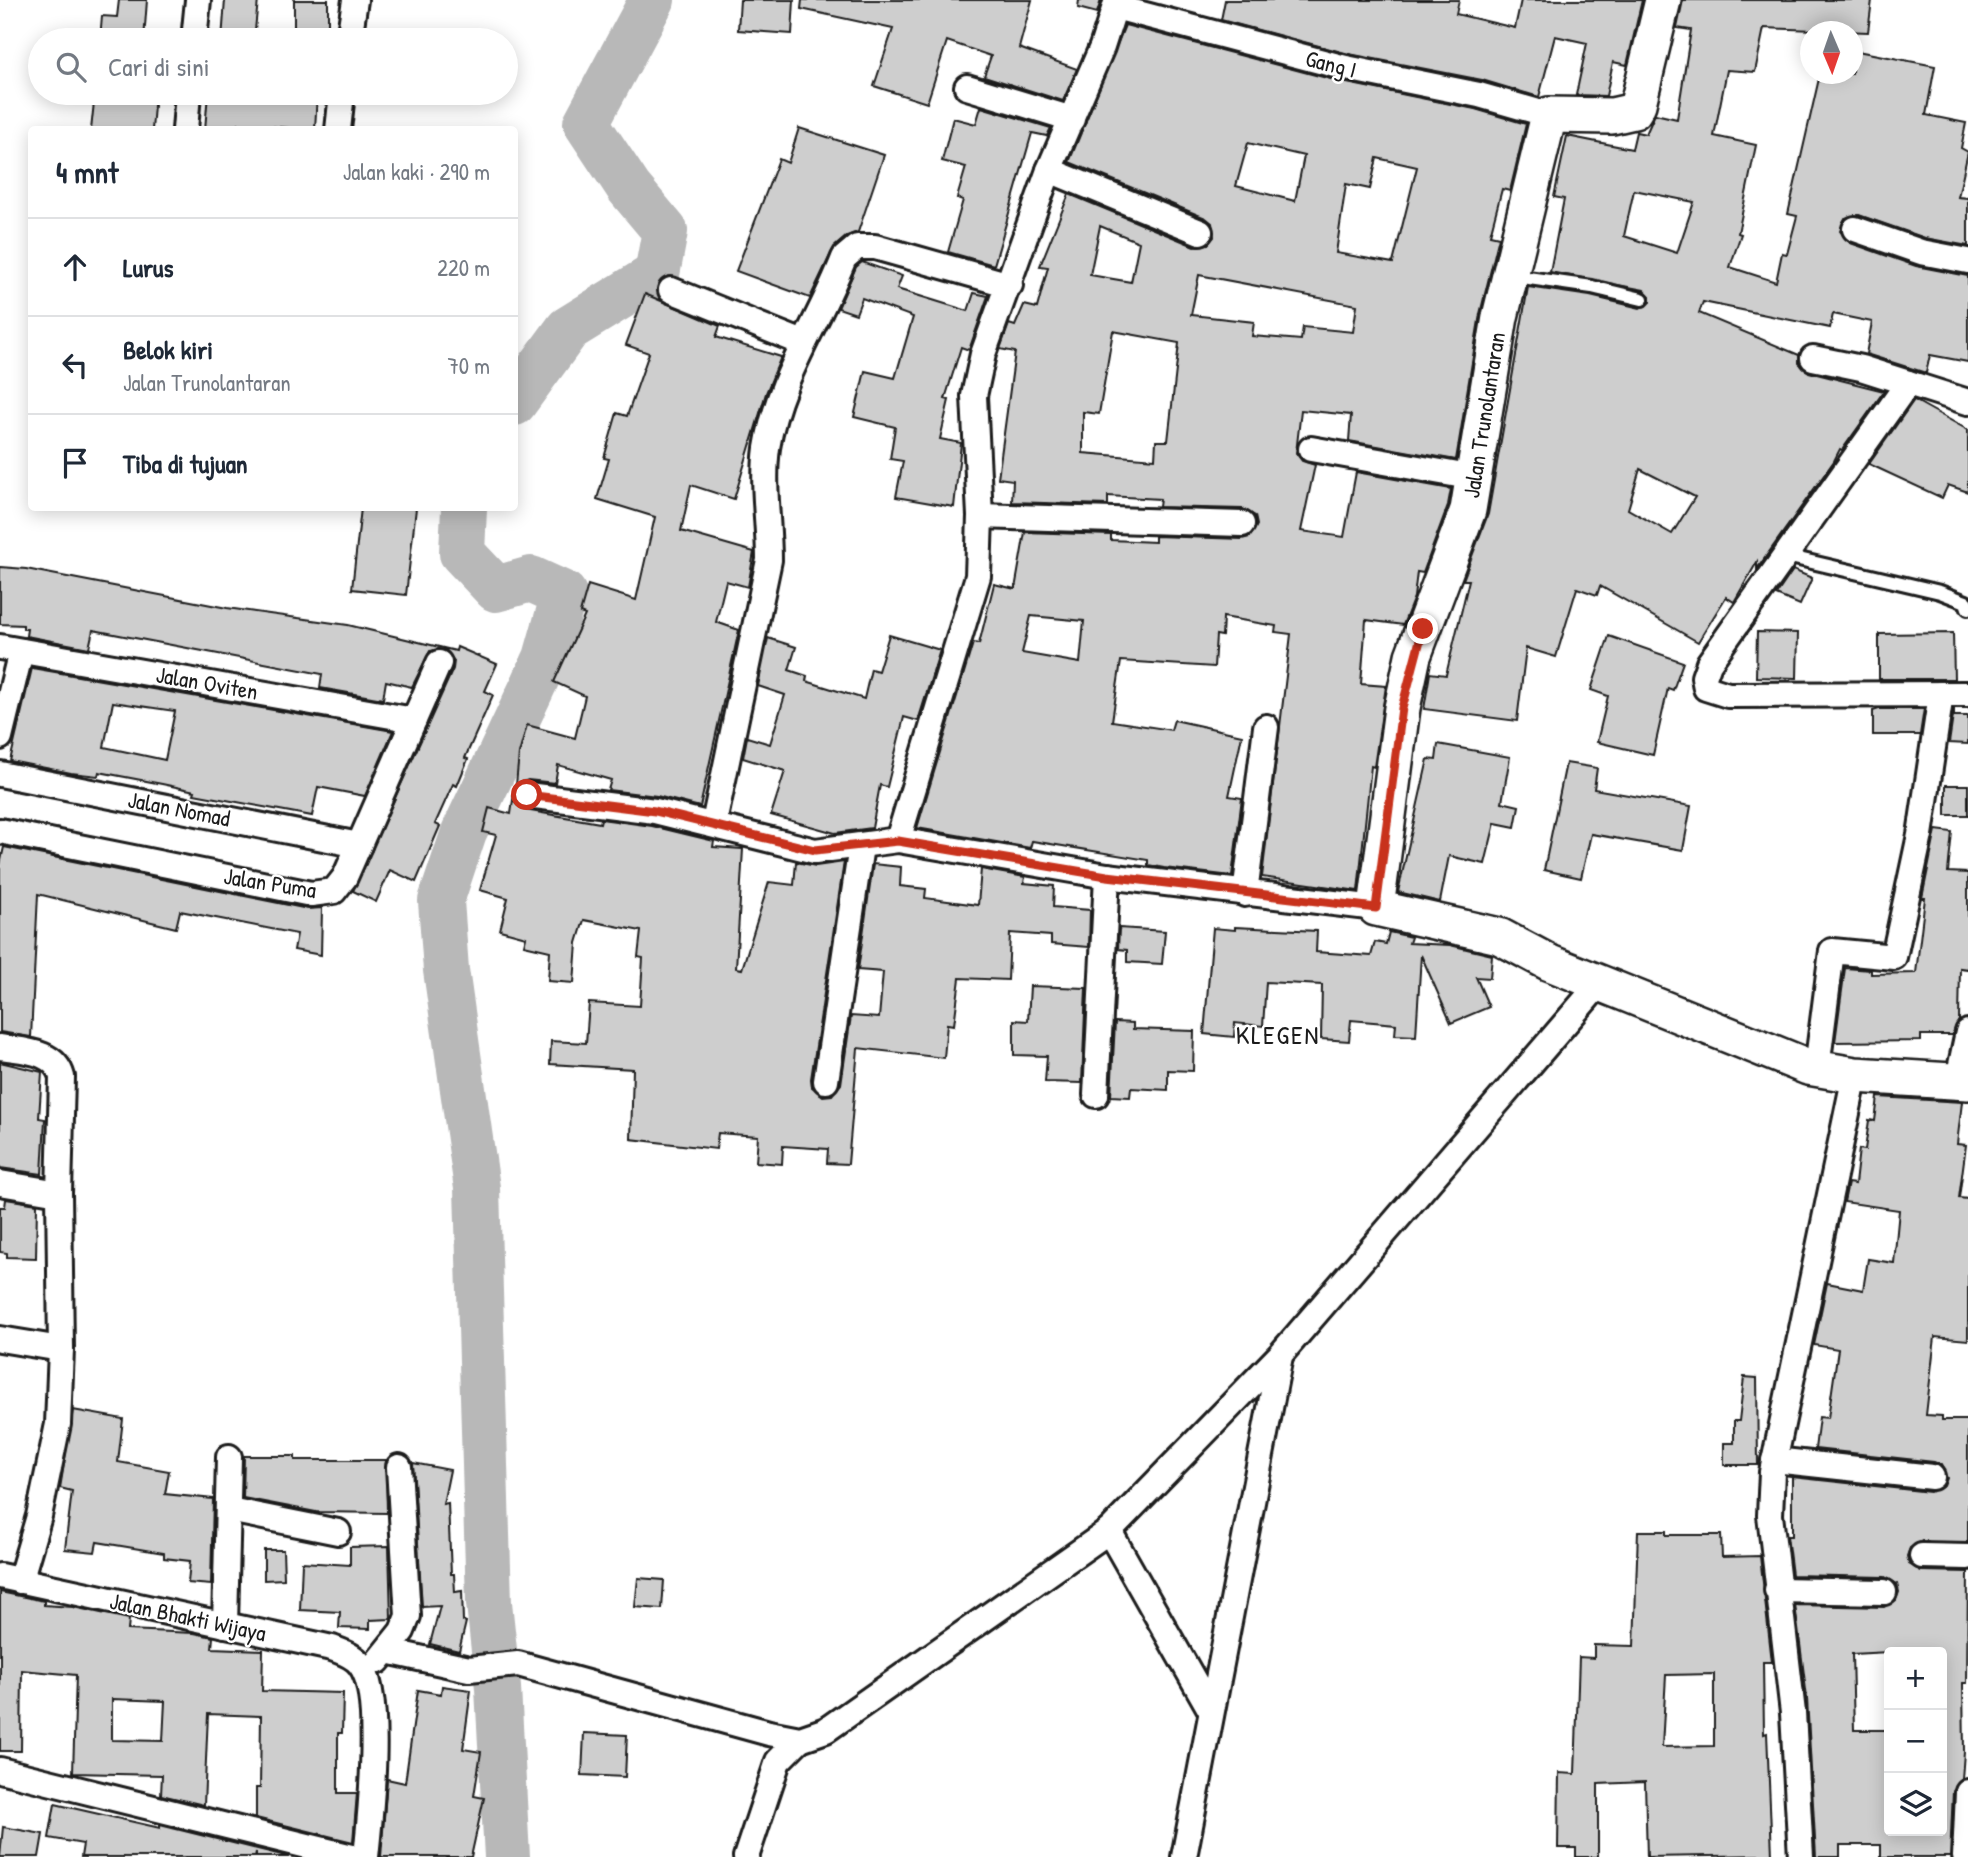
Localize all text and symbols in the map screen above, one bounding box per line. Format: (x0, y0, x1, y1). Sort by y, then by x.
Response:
north arrow (1800, 21, 1863, 84)
search box (28, 28, 518, 105)
street label: Gang I (1302, 42, 1360, 85)
icon: search (52, 48, 90, 86)
text: Cari di sini (108, 49, 210, 84)
text: 4 mnt (56, 152, 118, 192)
text: Jalan kaki · 290 m (343, 156, 490, 187)
icon: ahead (56, 248, 94, 286)
text: Lurus (123, 250, 174, 285)
text: 220 m (437, 252, 490, 283)
street label: Jalan Trunolantaran (1455, 330, 1512, 500)
text: Belok kiri (123, 332, 213, 367)
icon: left (56, 346, 94, 384)
text: 70 m (447, 350, 490, 381)
text: Jalan Trunolantaran (123, 367, 291, 398)
icon: arrive (56, 444, 94, 482)
text: Tiba di tujuan (123, 446, 248, 481)
route end (1407, 613, 1438, 644)
street label: Jalan Oviten (154, 658, 260, 707)
route start (511, 779, 542, 810)
street label: Jalan Nomad (125, 783, 233, 834)
street label: Jalan Puma (222, 860, 319, 905)
district label: KLEGEN (1236, 1017, 1320, 1052)
street label: Jalan Bhakti Wijaya (107, 1585, 269, 1648)
map controls (1884, 1647, 1947, 1836)
button: + (1884, 1647, 1947, 1710)
button: − (1884, 1710, 1947, 1773)
button: layers (1884, 1773, 1947, 1836)

